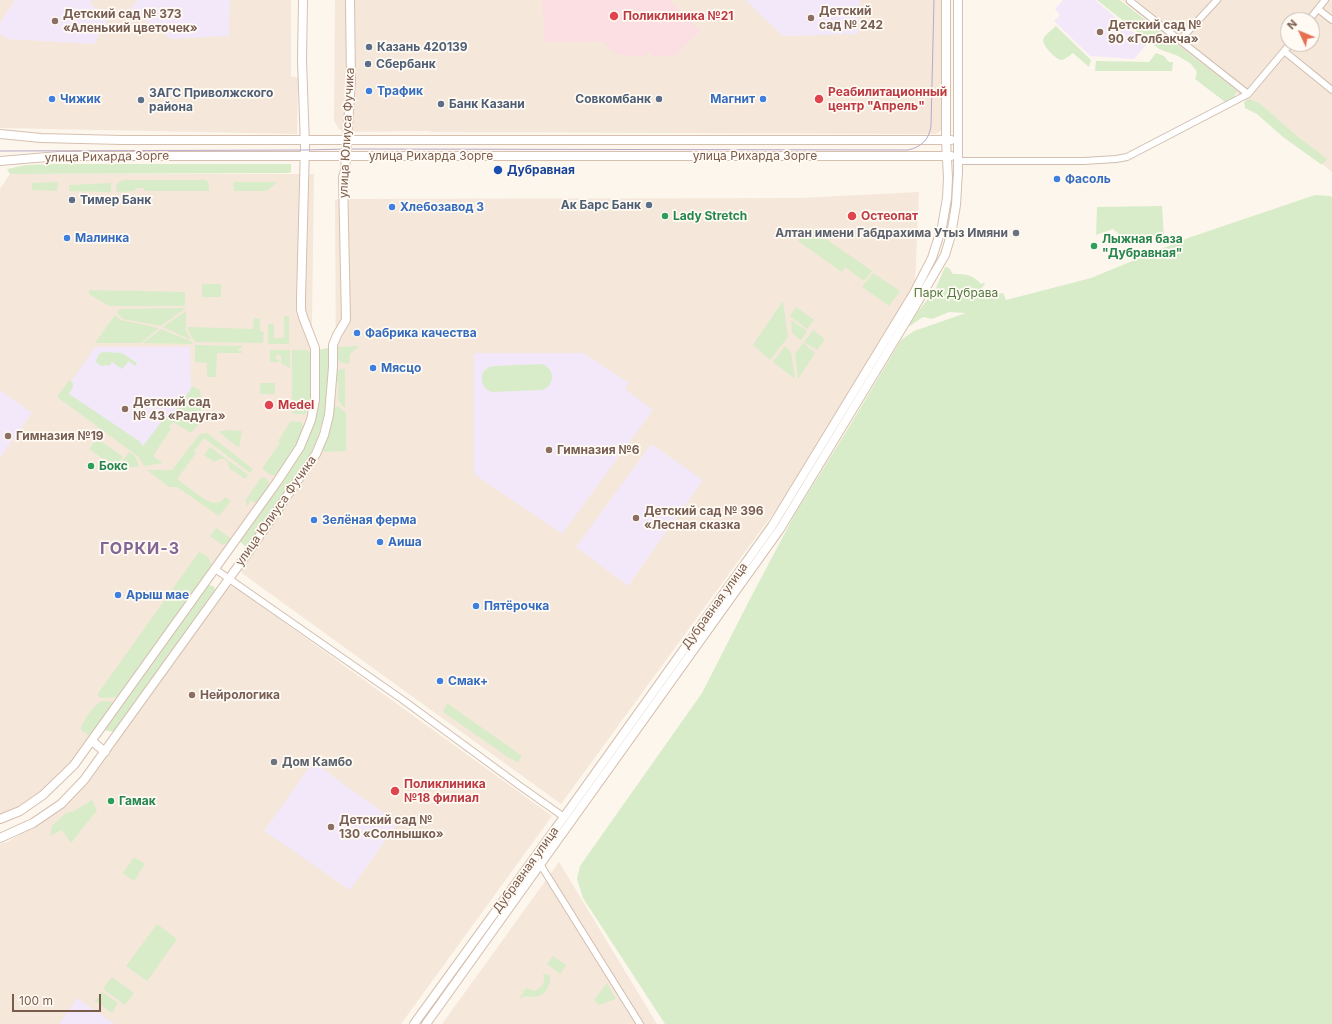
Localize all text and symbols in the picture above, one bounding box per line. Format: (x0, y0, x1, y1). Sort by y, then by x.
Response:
place label: Детский сад № 242 (819, 4, 883, 32)
place label: Детский сад № 373 «Аленький цветочек» (63, 7, 198, 35)
place label: Поликлиника №21 (623, 9, 733, 23)
marker: Поликлиника №21 (608, 10, 620, 22)
north arrow (1280, 12, 1320, 52)
marker: Детский сад № 242 (806, 13, 816, 23)
marker: Детский сад № 373 «Аленький цветочек» (50, 16, 60, 26)
text: N (1284, 16, 1300, 32)
place label: Детский сад № 90 «Голбакча» (1108, 18, 1201, 46)
marker: Детский сад № 90 «Голбакча» (1095, 27, 1105, 37)
place label: Казань 420139 (377, 40, 468, 54)
marker: Казань 420139 (364, 42, 374, 52)
place label: Сбербанк (376, 57, 436, 71)
marker: Сбербанк (363, 59, 373, 69)
street label: улица Юлиуса Фучика (336, 67, 358, 199)
place label: Трафик (377, 84, 423, 98)
place label: Реабилитационный центр "Апрель" (828, 85, 947, 113)
place label: ЗАГС Приволжского района (149, 86, 273, 114)
marker: Трафик (364, 86, 374, 96)
place label: Чижик (60, 92, 101, 106)
place label: Совкомбанк (575, 92, 651, 106)
place label: Магнит (710, 92, 755, 106)
marker: Реабилитационный центр "Апрель" (813, 93, 825, 105)
marker: Чижик (47, 94, 57, 104)
marker: Совкомбанк (654, 94, 664, 104)
marker: Магнит (758, 94, 768, 104)
marker: ЗАГС Приволжского района (136, 95, 146, 105)
place label: Банк Казани (449, 97, 525, 111)
marker: Банк Казани (436, 99, 446, 109)
street label: улица Рихарда Зорге (45, 149, 169, 165)
street label: улица Рихарда Зорге (369, 149, 493, 163)
street label: улица Рихарда Зорге (693, 149, 817, 163)
place label: Дубравная (507, 163, 575, 177)
marker: Дубравная (492, 164, 504, 176)
place label: Фасоль (1065, 172, 1111, 186)
marker: Фасоль (1052, 174, 1062, 184)
place label: Тимер Банк (80, 193, 151, 207)
marker: Тимер Банк (67, 195, 77, 205)
place label: Ак Барс Банк (561, 198, 641, 212)
place label: Хлебозавод 3 (400, 200, 484, 214)
marker: Ак Барс Банк (644, 200, 654, 210)
marker: Хлебозавод 3 (387, 202, 397, 212)
place label: Lady Stretch (673, 209, 747, 223)
place label: Остеопат (861, 209, 918, 223)
marker: Остеопат (846, 210, 858, 222)
marker: Lady Stretch (660, 211, 670, 221)
place label: Алтан имени Габдрахима Утыз Имяни (775, 226, 1008, 240)
marker: Алтан имени Габдрахима Утыз Имяни (1011, 228, 1021, 238)
place label: Малинка (75, 231, 129, 245)
place label: Лыжная база "Дубравная" (1102, 232, 1183, 260)
marker: Малинка (62, 233, 72, 243)
marker: Лыжная база "Дубравная" (1089, 241, 1099, 251)
park label: Парк Дубрава (914, 286, 998, 300)
place label: Фабрика качества (365, 326, 477, 340)
marker: Фабрика качества (352, 328, 362, 338)
place label: Мясцо (381, 361, 421, 375)
marker: Мясцо (368, 363, 378, 373)
place label: Детский сад № 43 «Радуга» (133, 395, 226, 423)
place label: Medel (278, 398, 314, 412)
marker: Medel (263, 399, 275, 411)
marker: Детский сад № 43 «Радуга» (120, 404, 130, 414)
place label: Гимназия №19 (16, 429, 104, 443)
marker: Гимназия №19 (3, 431, 13, 441)
place label: Гимназия №6 (557, 443, 639, 457)
marker: Гимназия №6 (544, 445, 554, 455)
street label: улица Юлиуса Фучика (233, 453, 319, 569)
place label: Бокс (99, 459, 128, 473)
marker: Бокс (86, 461, 96, 471)
place label: Детский сад № 396 «Лесная сказка (644, 504, 764, 532)
place label: Зелёная ферма (322, 513, 416, 527)
marker: Детский сад № 396 «Лесная сказка (631, 513, 641, 523)
marker: Зелёная ферма (309, 515, 319, 525)
place label: Аиша (388, 535, 422, 549)
marker: Аиша (375, 537, 385, 547)
district label: ГОРКИ-3 (100, 539, 180, 559)
street label: Дубравная улица (679, 560, 751, 652)
place label: Арыш мае (126, 588, 189, 602)
marker: Арыш мае (113, 590, 123, 600)
place label: Пятёрочка (484, 599, 549, 613)
marker: Пятёрочка (471, 601, 481, 611)
place label: Смак+ (448, 674, 488, 688)
marker: Смак+ (435, 676, 445, 686)
place label: Нейрологика (200, 688, 280, 702)
marker: Нейрологика (187, 690, 197, 700)
place label: Дом Камбо (282, 755, 352, 769)
marker: Дом Камбо (269, 757, 279, 767)
place label: Поликлиника №18 филиал (404, 777, 486, 805)
marker: Поликлиника №18 филиал (389, 785, 401, 797)
place label: Гамак (119, 794, 156, 808)
marker: Гамак (106, 796, 116, 806)
place label: Детский сад № 130 «Солнышко» (339, 813, 444, 841)
marker: Детский сад № 130 «Солнышко» (326, 822, 336, 832)
street label: Дубравная улица (490, 824, 562, 916)
scale bar (14, 986, 103, 1012)
text: 100 m (19, 993, 53, 1008)

